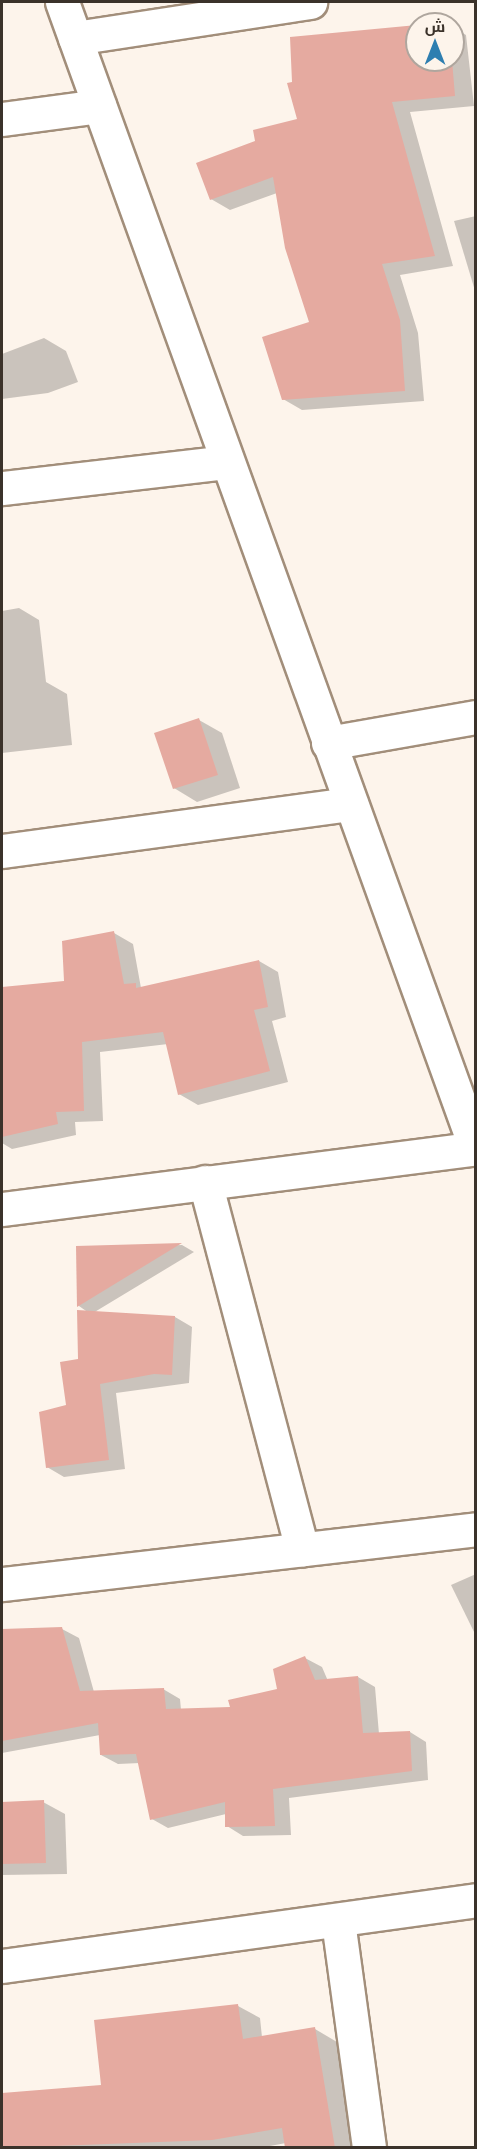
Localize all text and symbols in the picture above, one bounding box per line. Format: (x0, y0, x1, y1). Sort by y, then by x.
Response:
north arrow (405, 12, 465, 72)
text: ش (425, 14, 445, 38)

